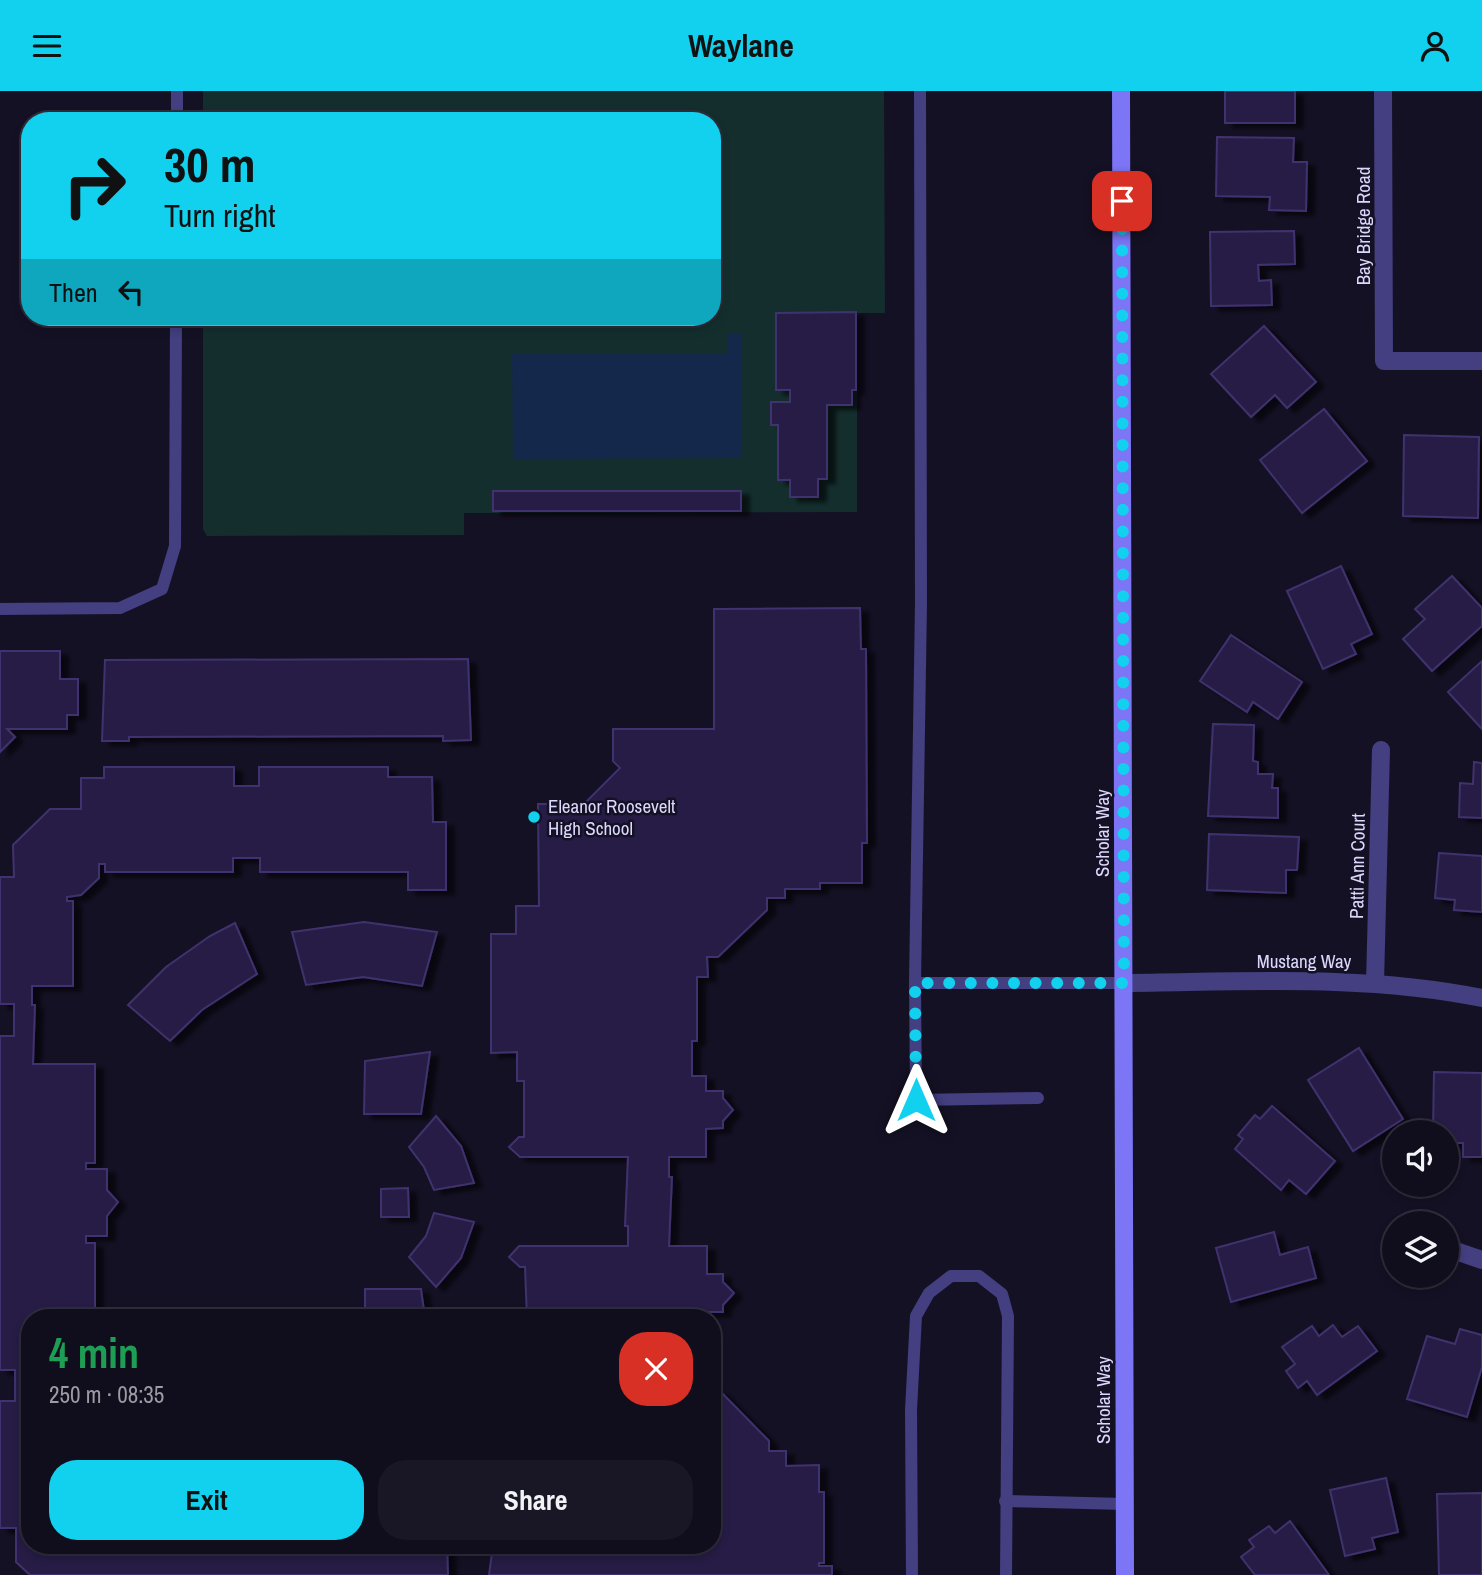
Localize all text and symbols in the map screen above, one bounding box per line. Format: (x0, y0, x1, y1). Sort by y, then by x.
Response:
text: Waylane (688, 24, 794, 67)
icon: menu (28, 27, 66, 65)
icon: person (1416, 27, 1454, 65)
text: 30 m (164, 131, 256, 197)
icon: right (49, 140, 140, 231)
street label: Bay Bridge Road (1350, 167, 1376, 285)
pin (1092, 171, 1152, 231)
icon: arrive (1103, 182, 1141, 220)
text: Turn right (164, 194, 276, 237)
icon: left (112, 273, 150, 311)
text: Then (49, 275, 98, 310)
street label: Scholar Way (1089, 789, 1115, 877)
place label: Eleanor Roosevelt High School (548, 793, 676, 841)
marker: Eleanor Roosevelt High School (526, 809, 542, 825)
street label: Patti Ann Court (1343, 812, 1371, 919)
street label: Mustang Way (1257, 948, 1352, 974)
position arrow (879, 1063, 953, 1137)
map controls (1382, 1120, 1459, 1288)
button: sound (1382, 1120, 1459, 1197)
button: layers (1382, 1211, 1459, 1288)
text: 4 min (49, 1325, 139, 1381)
button: close (619, 1332, 693, 1406)
street label: Scholar Way (1090, 1356, 1116, 1444)
text: 250 m · 08:35 (49, 1379, 164, 1410)
button: Exit (49, 1460, 364, 1540)
button: Share (378, 1460, 693, 1540)

